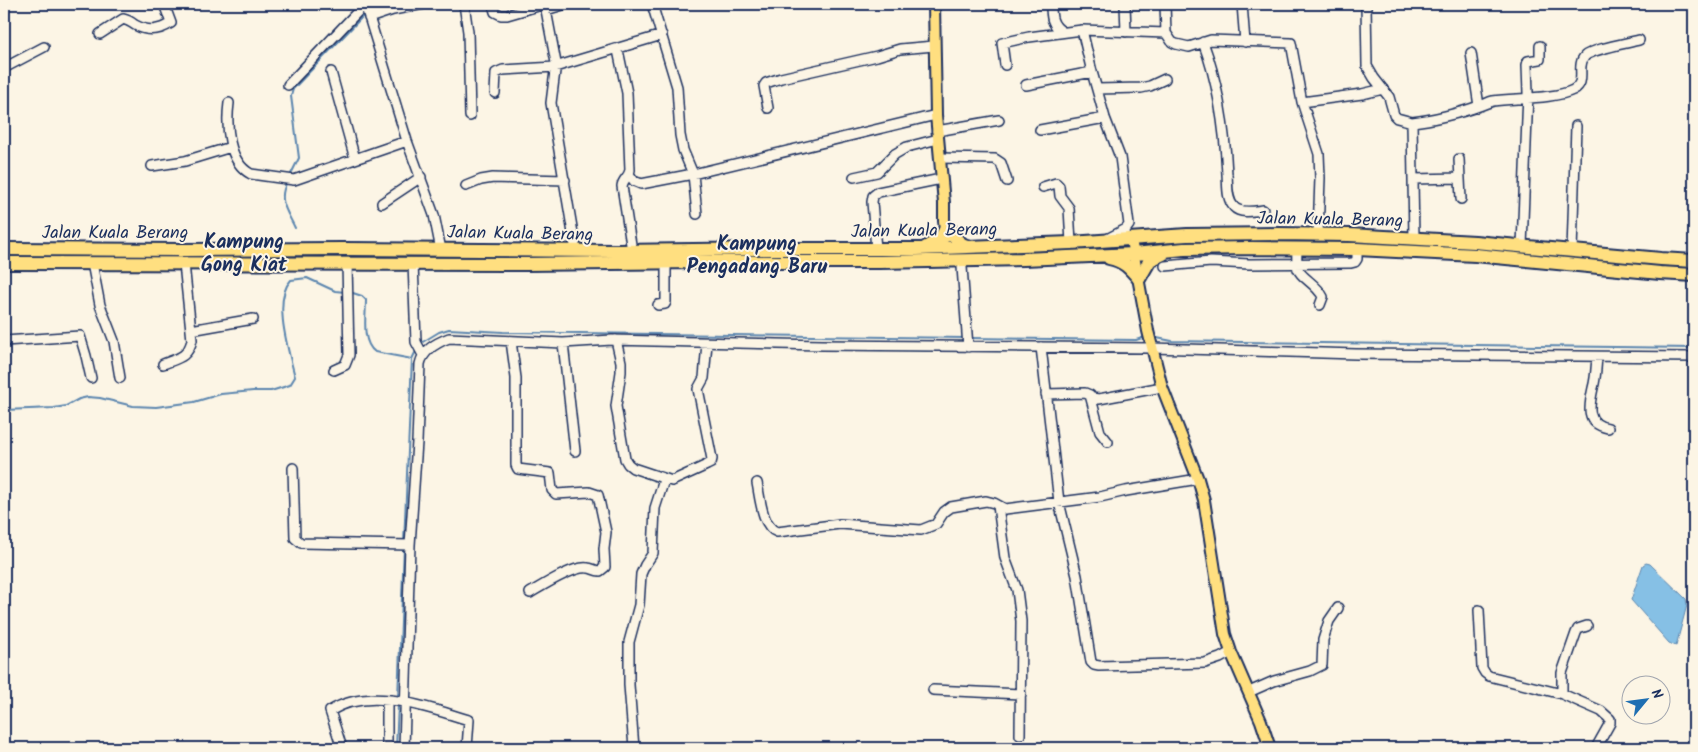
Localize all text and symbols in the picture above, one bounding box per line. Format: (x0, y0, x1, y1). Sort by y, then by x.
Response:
street label: Jalan Kuala Berang (1257, 205, 1403, 236)
street label: Jalan Kuala Berang (851, 216, 997, 247)
street label: Jalan Kuala Berang (42, 219, 188, 248)
street label: Jalan Kuala Berang (447, 219, 593, 250)
district label: Kampung Gong Kiat (201, 227, 288, 282)
district label: Kampung Pengadang Baru (687, 229, 828, 284)
north arrow (1620, 674, 1670, 724)
text: N (1645, 685, 1668, 704)

